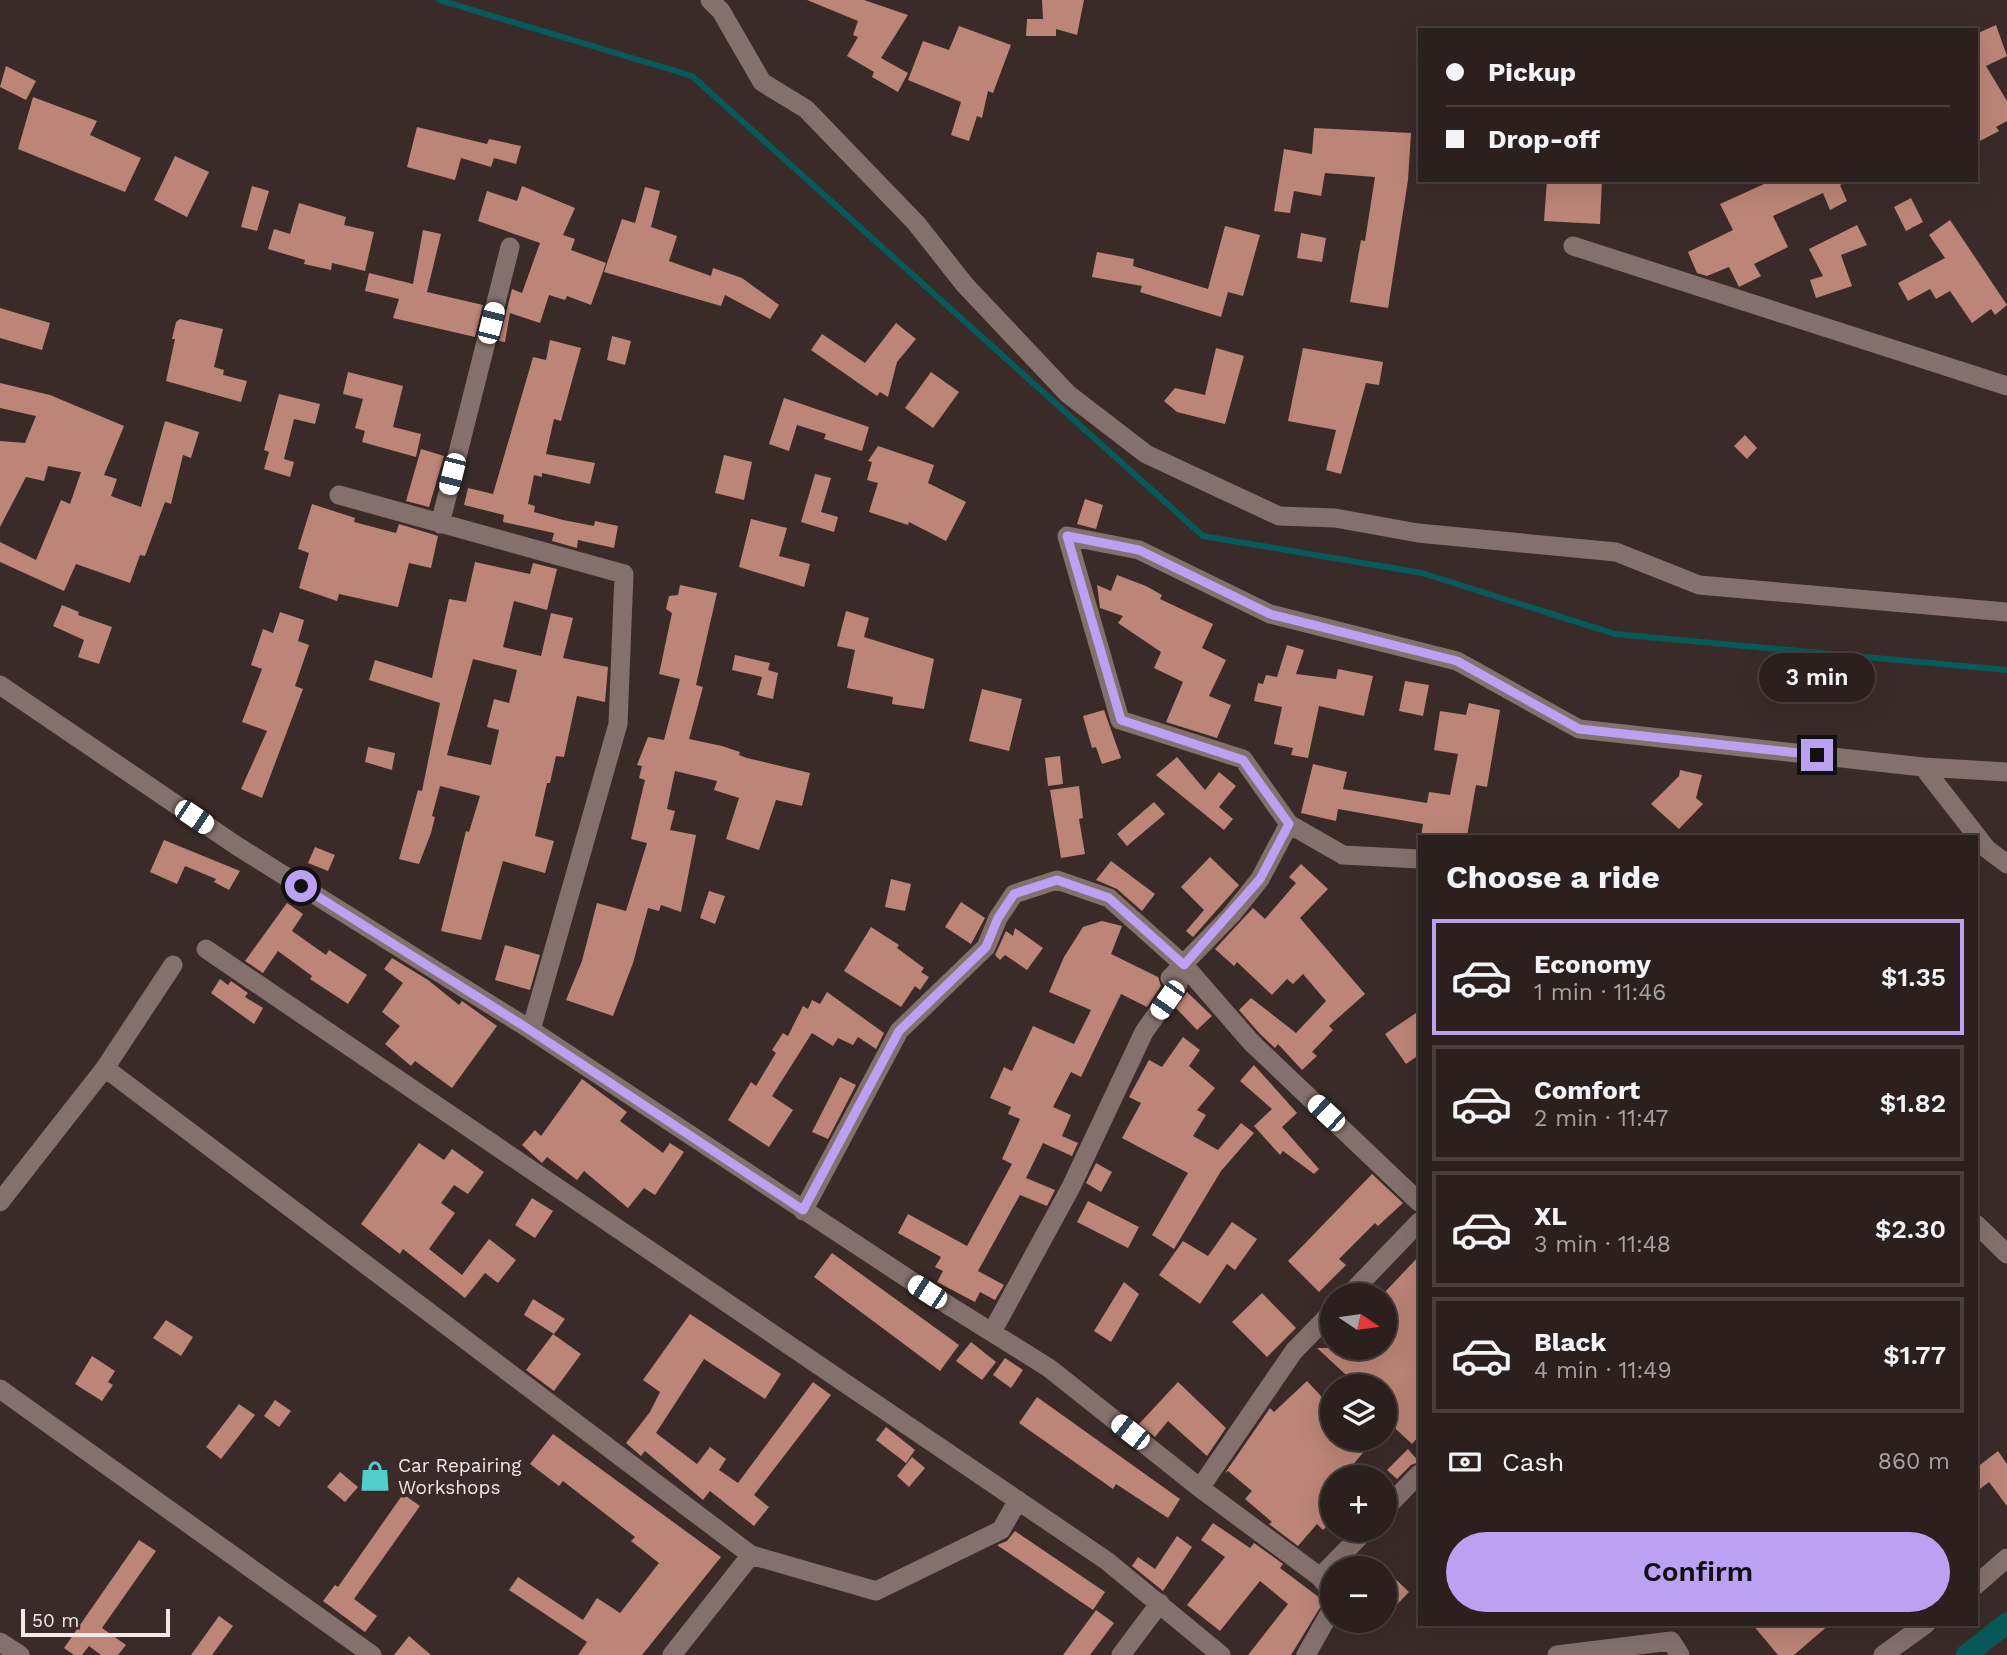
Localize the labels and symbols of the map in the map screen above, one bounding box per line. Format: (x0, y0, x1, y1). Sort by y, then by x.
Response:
car (476, 300, 507, 346)
car (437, 451, 468, 497)
callout: 3 min (1759, 654, 1875, 702)
route end (1801, 739, 1833, 771)
car (171, 797, 218, 837)
route start (285, 870, 317, 902)
car (1147, 977, 1188, 1023)
car (1304, 1091, 1349, 1135)
car (904, 1272, 951, 1312)
north arrow (1320, 1283, 1396, 1360)
car (1107, 1411, 1154, 1453)
place label: Car Repairing Workshops (398, 1454, 522, 1499)
shop icon: Car Repairing Workshops (358, 1459, 392, 1493)
scale bar (21, 1606, 170, 1638)

